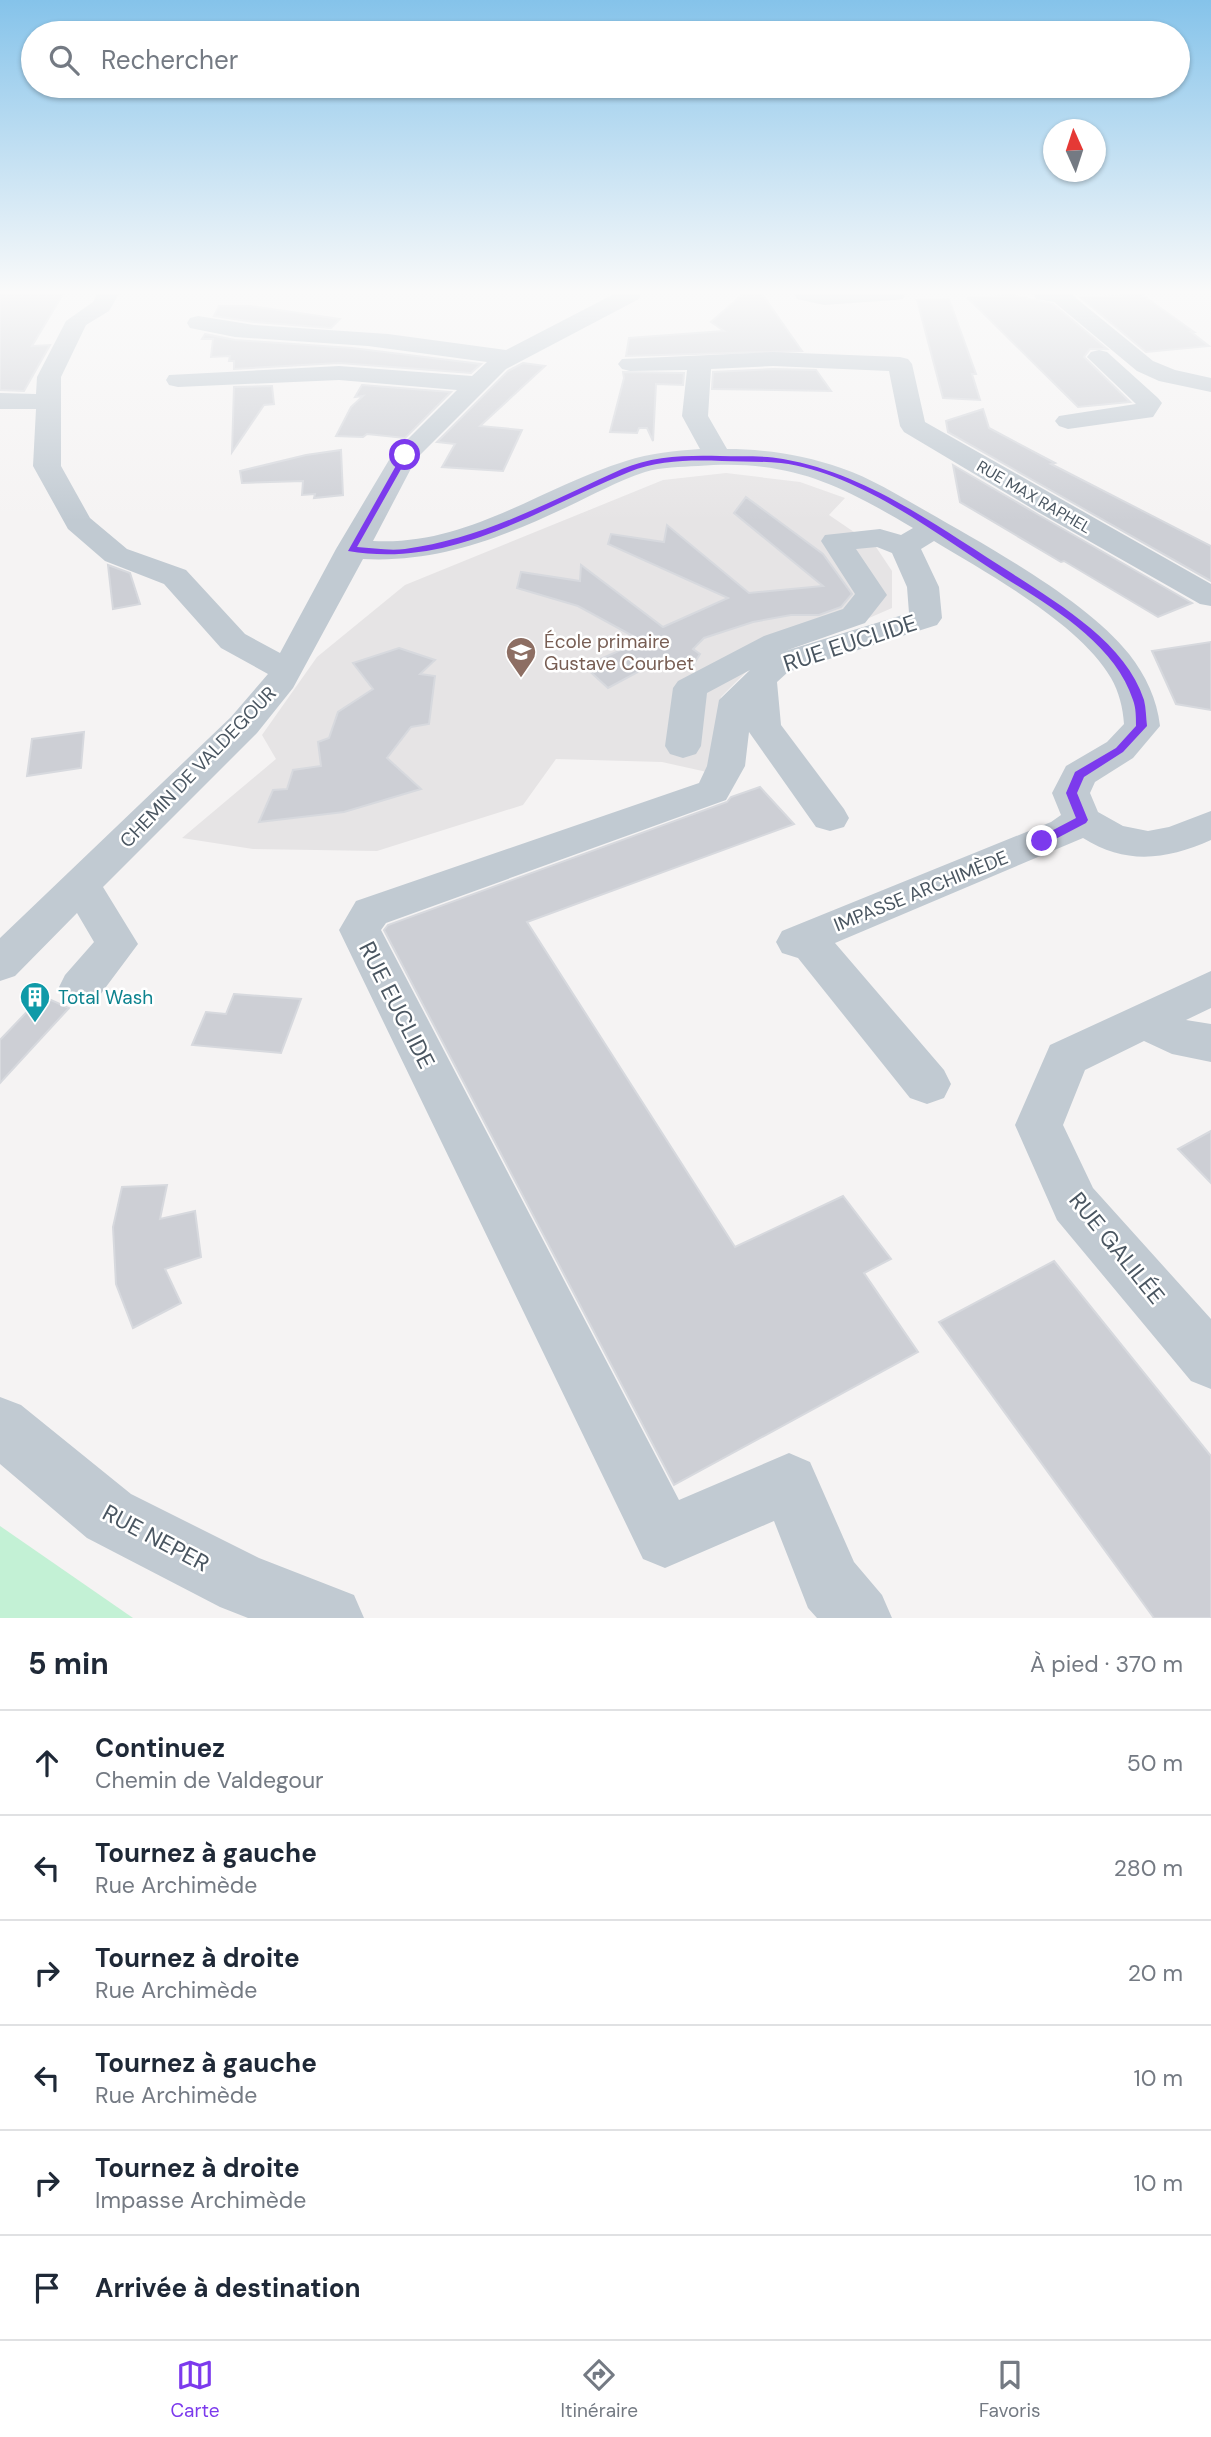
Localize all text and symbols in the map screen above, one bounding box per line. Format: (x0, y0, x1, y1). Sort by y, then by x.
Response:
search box (21, 21, 1190, 98)
icon: search (45, 41, 83, 79)
text: Rechercher (101, 43, 238, 77)
north arrow (1043, 119, 1106, 182)
route start (389, 439, 420, 470)
street label: RUE MAX RAPHEL (973, 456, 1095, 538)
street label: RUE EUCLIDE (779, 607, 921, 679)
place label: École primaire Gustave Courbet (544, 629, 694, 676)
school or university icon: École primaire Gustave Courbet (504, 635, 538, 679)
street label: CHEMIN DE VALDEGOUR (114, 681, 282, 853)
route end (1026, 825, 1057, 856)
street label: IMPASSE ARCHIMÈDE (830, 845, 1012, 937)
street label: RUE EUCLIDE (352, 936, 442, 1074)
building icon: Total Wash (18, 980, 52, 1024)
place label: Total Wash (58, 985, 153, 1010)
street label: RUE GALILÉE (1062, 1186, 1172, 1310)
street label: RUE NEPER (97, 1497, 215, 1579)
text: 5 min (28, 1644, 109, 1683)
text: À pied · 370 m (1030, 1649, 1183, 1679)
text: Continuez (95, 1731, 225, 1765)
icon: ahead (28, 1744, 66, 1782)
text: 50 m (1127, 1748, 1183, 1778)
text: Chemin de Valdegour (95, 1765, 324, 1795)
text: Tournez à gauche (95, 1836, 317, 1870)
icon: left (28, 1849, 66, 1887)
text: 280 m (1114, 1853, 1183, 1883)
text: Rue Archimède (95, 1870, 257, 1900)
text: Tournez à droite (95, 1941, 300, 1975)
icon: right (28, 1954, 66, 1992)
text: 20 m (1128, 1958, 1183, 1988)
text: Rue Archimède (95, 1975, 257, 2005)
text: Tournez à gauche (95, 2046, 317, 2080)
icon: left (28, 2059, 66, 2097)
text: 10 m (1133, 2063, 1183, 2093)
text: Rue Archimède (95, 2080, 257, 2110)
text: Tournez à droite (95, 2151, 300, 2185)
icon: right (28, 2164, 66, 2202)
text: 10 m (1133, 2168, 1183, 2198)
text: Impasse Archimède (95, 2185, 306, 2215)
icon: arrive (28, 2269, 66, 2307)
text: Arrivée à destination (95, 2271, 361, 2305)
tab: Carte (171, 2356, 219, 2423)
tab: Itinéraire (560, 2356, 638, 2423)
tab: Favoris (979, 2356, 1040, 2423)

